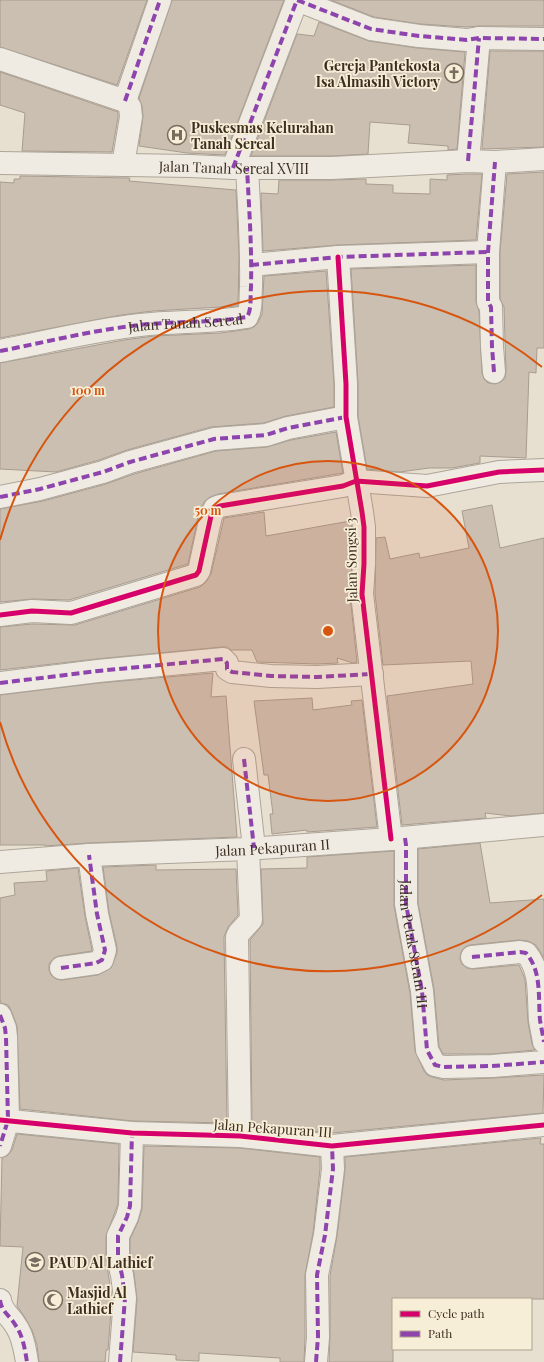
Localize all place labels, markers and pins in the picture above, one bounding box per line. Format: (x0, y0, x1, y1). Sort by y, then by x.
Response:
place label: Gereja Pantekosta Isa Almasih Victory (316, 56, 441, 91)
church icon: Gereja Pantekosta Isa Almasih Victory (443, 62, 465, 84)
place label: Puskesmas Kelurahan Tanah Sereal (191, 118, 334, 153)
hospital icon: Puskesmas Kelurahan Tanah Sereal (166, 124, 188, 146)
centre of rings (321, 624, 335, 638)
school or university icon: PAUD Al Lathief (24, 1251, 46, 1273)
place label: PAUD Al Lathief (49, 1253, 153, 1272)
place label: Masjid Al Lathief (67, 1283, 128, 1318)
mosque icon: Masjid Al Lathief (42, 1289, 64, 1311)

